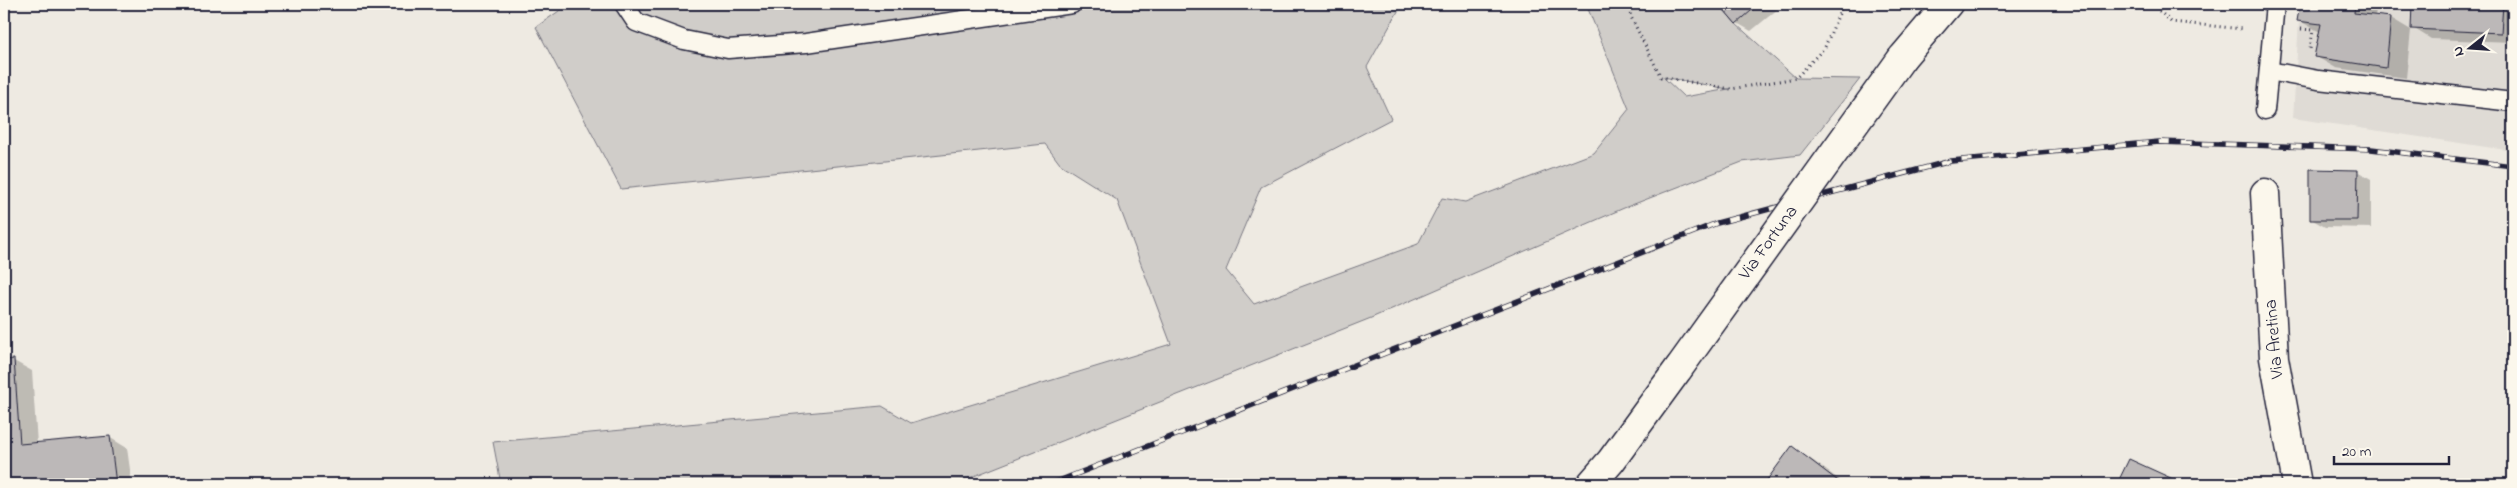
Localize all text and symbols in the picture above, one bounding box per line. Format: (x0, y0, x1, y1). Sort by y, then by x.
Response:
north arrow (2444, 22, 2494, 72)
text: N (2448, 44, 2470, 59)
street label: Via Fortuna (1732, 200, 1805, 287)
street label: Via Aretina (2259, 298, 2291, 381)
scale bar (2334, 433, 2450, 465)
text: 20 m (2342, 441, 2372, 463)

